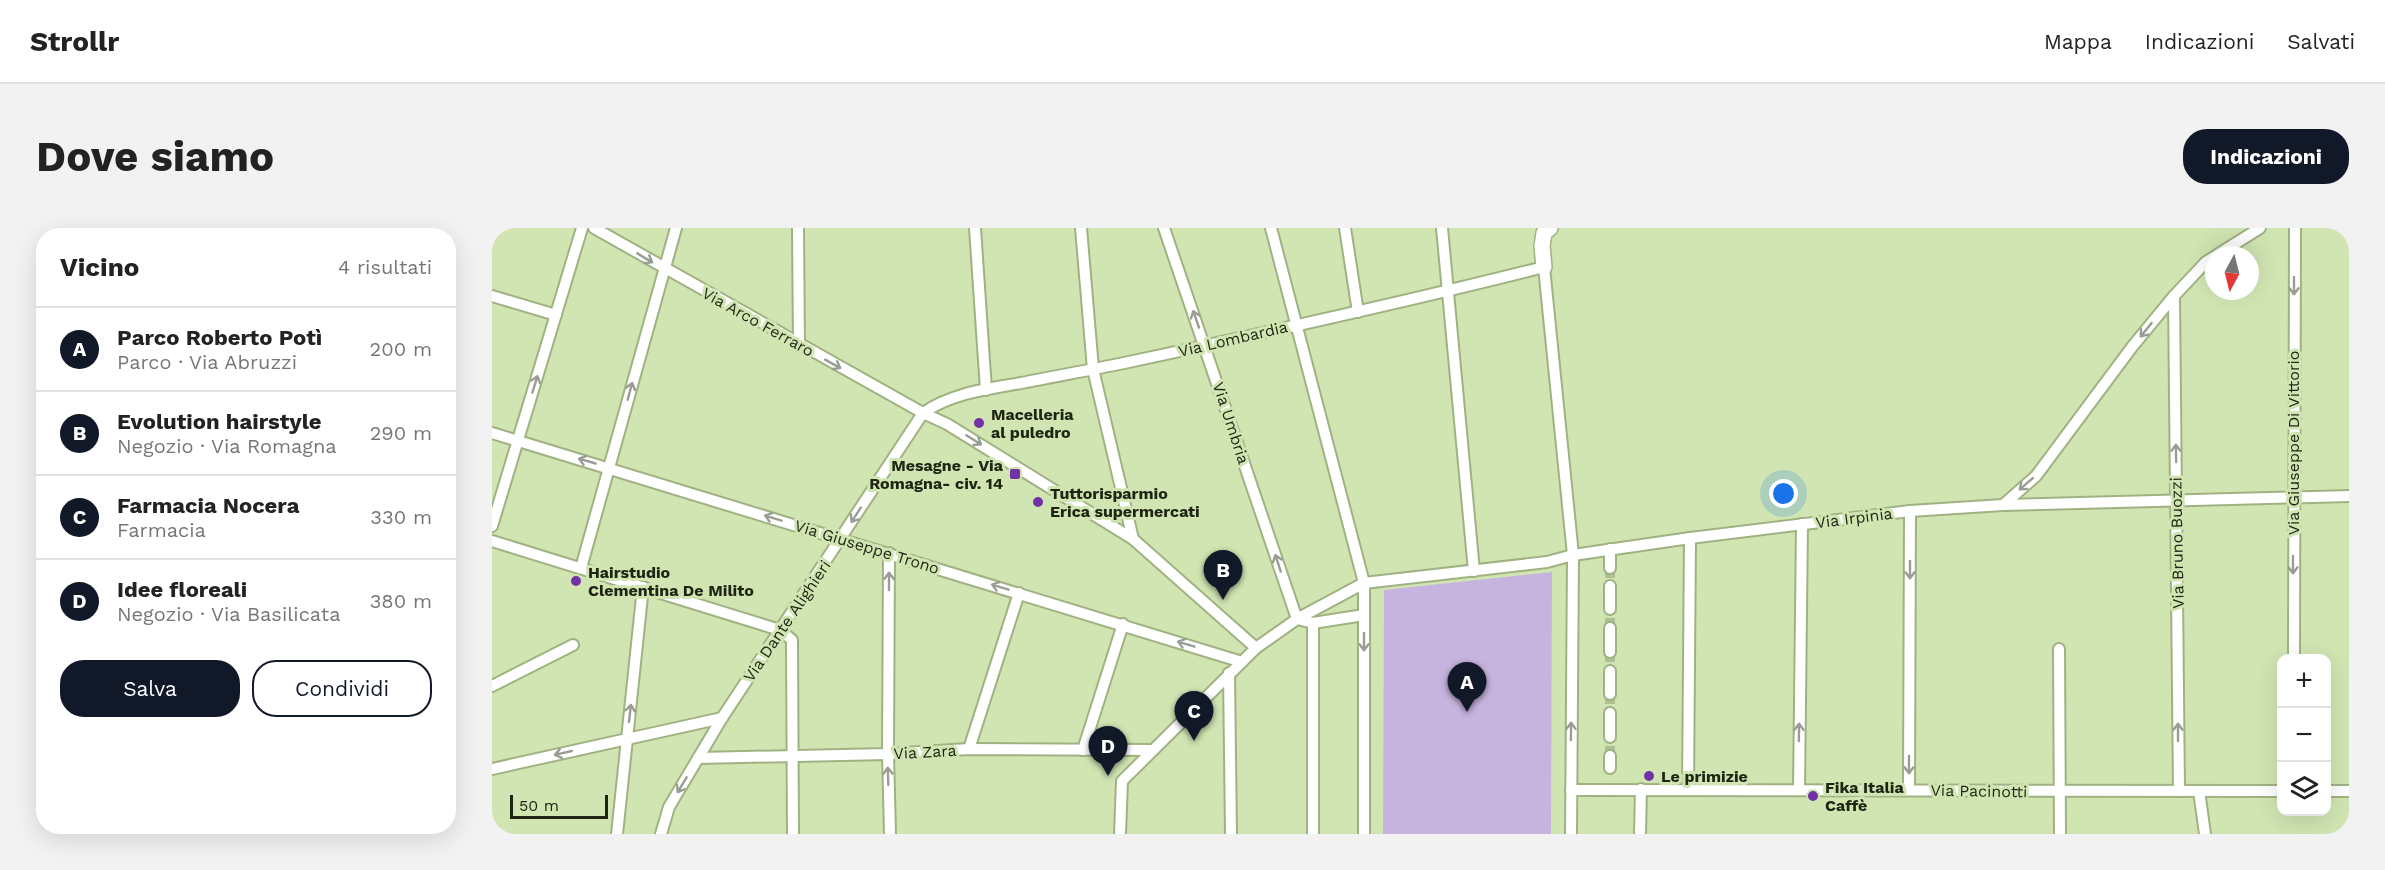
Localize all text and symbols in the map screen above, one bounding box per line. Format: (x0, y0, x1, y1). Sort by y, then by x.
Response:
text: Strollr (30, 25, 119, 58)
text: Mappa (2044, 29, 2112, 54)
text: Indicazioni (2145, 29, 2254, 54)
text: Salvati (2287, 29, 2355, 54)
button: Indicazioni (2183, 129, 2349, 184)
text: Dove siamo (36, 132, 274, 181)
north arrow (2205, 246, 2259, 300)
text: Vicino (60, 252, 139, 282)
one-way arrow (636, 252, 653, 264)
text: 4 risultati (338, 255, 432, 279)
one-way arrow (2288, 276, 2300, 296)
street label: Via Arco Ferraro (699, 283, 817, 361)
one-way arrow (1190, 310, 1201, 329)
street label: Via Lombardia (1176, 317, 1290, 361)
one-way arrow (2139, 322, 2152, 338)
text: Parco Roberto Potì (117, 325, 322, 350)
text: A (73, 337, 86, 361)
text: 200 m (370, 337, 432, 361)
text: Parco · Via Abruzzi (117, 350, 297, 374)
street label: Via Giuseppe Di Vittorio (2284, 351, 2303, 535)
one-way arrow (824, 358, 841, 370)
one-way arrow (530, 375, 541, 394)
street label: Via Umbria (1209, 380, 1253, 466)
one-way arrow (625, 381, 636, 400)
place label: Macelleria al puledro (991, 405, 1074, 442)
text: Evolution hairstyle (117, 409, 322, 434)
marker: Macelleria al puledro (972, 416, 986, 430)
text: B (73, 421, 86, 445)
text: 290 m (370, 421, 432, 445)
text: Negozio · Via Romagna (117, 434, 337, 458)
one-way arrow (966, 434, 983, 447)
one-way arrow (2170, 444, 2182, 464)
one-way arrow (578, 455, 597, 466)
place label: Mesagne - Via Romagna- civ. 14 (869, 456, 1004, 493)
marker: Mesagne - Via Romagna- civ. 14 (1008, 467, 1022, 481)
one-way arrow (2019, 477, 2034, 491)
street label: Via Bruno Buozzi (2166, 477, 2188, 609)
your location (1769, 479, 1798, 508)
place label: Tuttorisparmio Erica supermercati (1050, 484, 1200, 521)
text: Farmacia Nocera (117, 493, 299, 518)
marker: Tuttorisparmio Erica supermercati (1031, 495, 1045, 509)
street label: Via Irpinia (1814, 504, 1894, 532)
text: C (73, 505, 86, 529)
text: 330 m (370, 505, 432, 529)
one-way arrow (850, 506, 862, 523)
one-way arrow (764, 512, 783, 523)
street label: Via Giuseppe Trono (792, 516, 942, 578)
text: Farmacia (117, 518, 206, 542)
pin: B (1204, 550, 1242, 600)
one-way arrow (1272, 554, 1283, 573)
one-way arrow (2287, 555, 2299, 575)
street label: Via Dante Alighieri (739, 557, 835, 685)
one-way arrow (1904, 559, 1916, 579)
place label: Hairstudio Clementina De Milito (588, 563, 754, 600)
one-way arrow (883, 571, 895, 591)
marker: Hairstudio Clementina De Milito (569, 574, 583, 588)
text: Idee floreali (117, 577, 247, 602)
one-way arrow (991, 581, 1010, 592)
text: D (72, 589, 87, 613)
text: 380 m (370, 589, 432, 613)
text: Negozio · Via Basilicata (117, 602, 340, 626)
one-way arrow (1358, 631, 1370, 651)
one-way arrow (1177, 638, 1196, 649)
map controls (2277, 654, 2331, 816)
button: + (2277, 654, 2331, 708)
button: Salva (60, 660, 240, 717)
button: Condividi (252, 660, 432, 717)
pin: A (1448, 662, 1486, 712)
pin: C (1174, 692, 1214, 741)
one-way arrow (625, 704, 636, 724)
button: − (2277, 708, 2331, 762)
one-way arrow (1565, 722, 1577, 742)
one-way arrow (1794, 722, 1805, 742)
one-way arrow (2172, 723, 2184, 743)
pin: D (1088, 726, 1128, 776)
street label: Via Zara (893, 741, 957, 763)
one-way arrow (553, 748, 572, 760)
one-way arrow (1903, 754, 1915, 774)
button: layers (2277, 762, 2331, 816)
one-way arrow (883, 766, 894, 786)
place label: Le primizie (1661, 767, 1748, 786)
marker: Le primizie (1642, 769, 1656, 783)
one-way arrow (676, 776, 688, 793)
place label: Fika Italia Caffè (1825, 778, 1904, 815)
street label: Via Pacinotti (1930, 781, 2028, 801)
marker: Fika Italia Caffè (1806, 789, 1820, 803)
scale bar (510, 792, 608, 820)
text: 50 m (519, 796, 559, 815)

